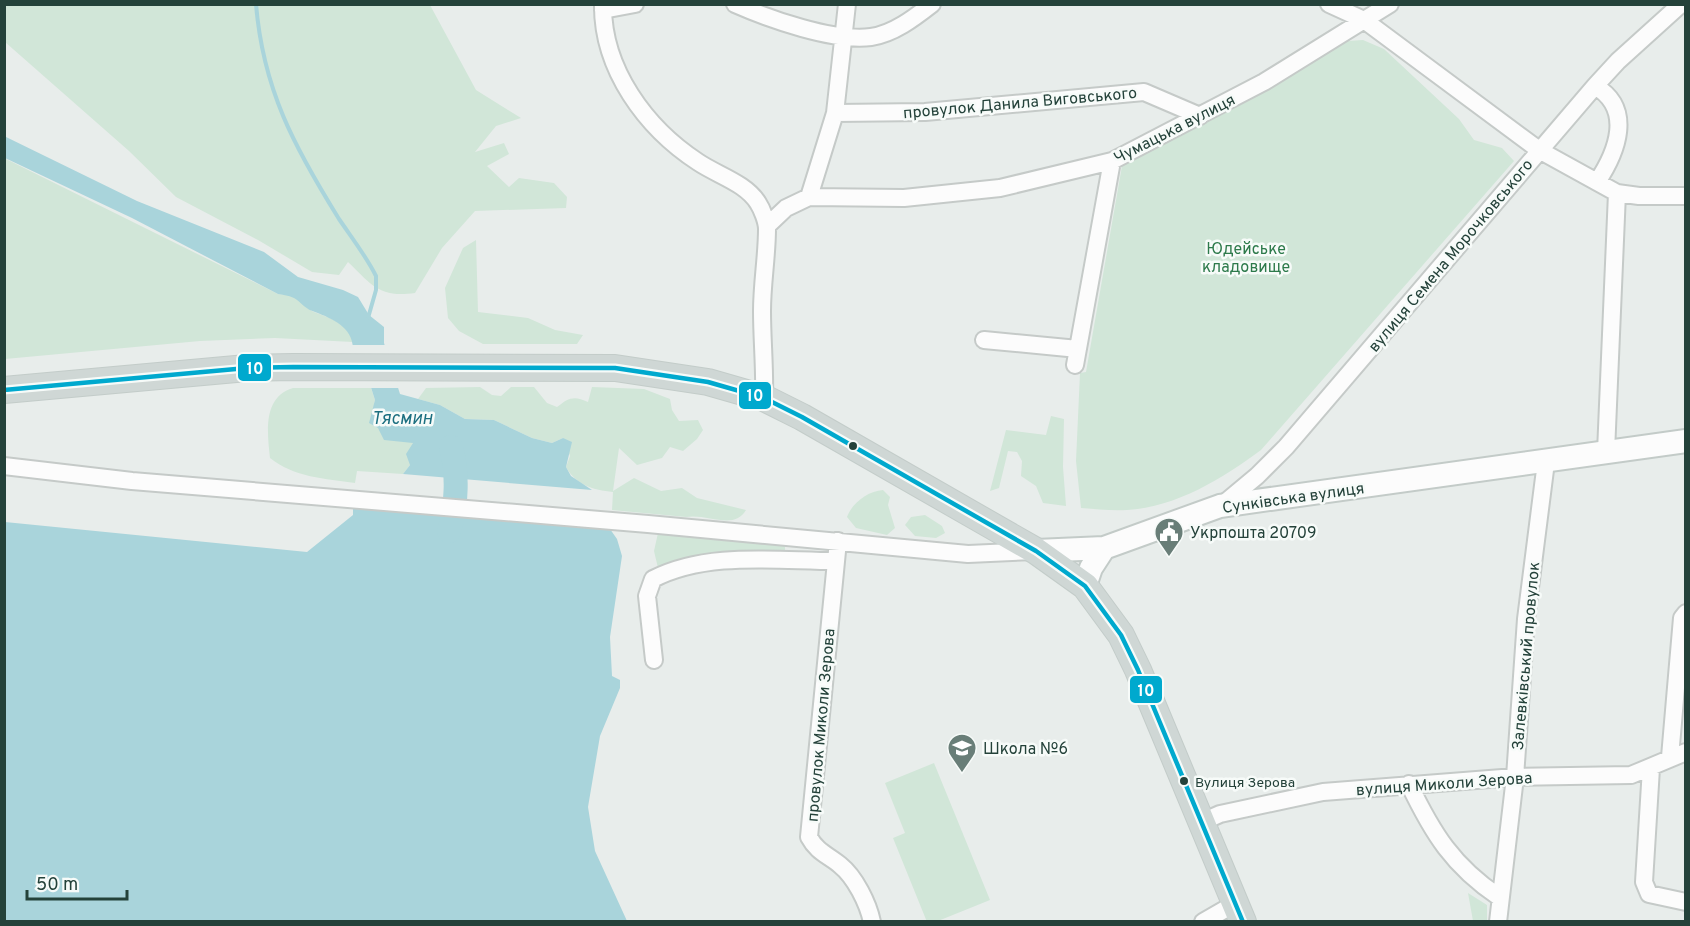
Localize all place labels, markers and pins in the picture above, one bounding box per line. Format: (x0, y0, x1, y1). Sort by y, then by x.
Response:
unlabelled marker (847, 440, 859, 452)
public building icon: Укрпошта 20709 (1153, 516, 1185, 558)
place label: Укрпошта 20709 (1190, 524, 1317, 544)
school or university icon: Школа №6 (946, 732, 978, 774)
place label: Школа №6 (983, 740, 1068, 760)
marker: Вулиця Зерова (1178, 775, 1190, 787)
place label: Вулиця Зерова (1195, 775, 1295, 792)

